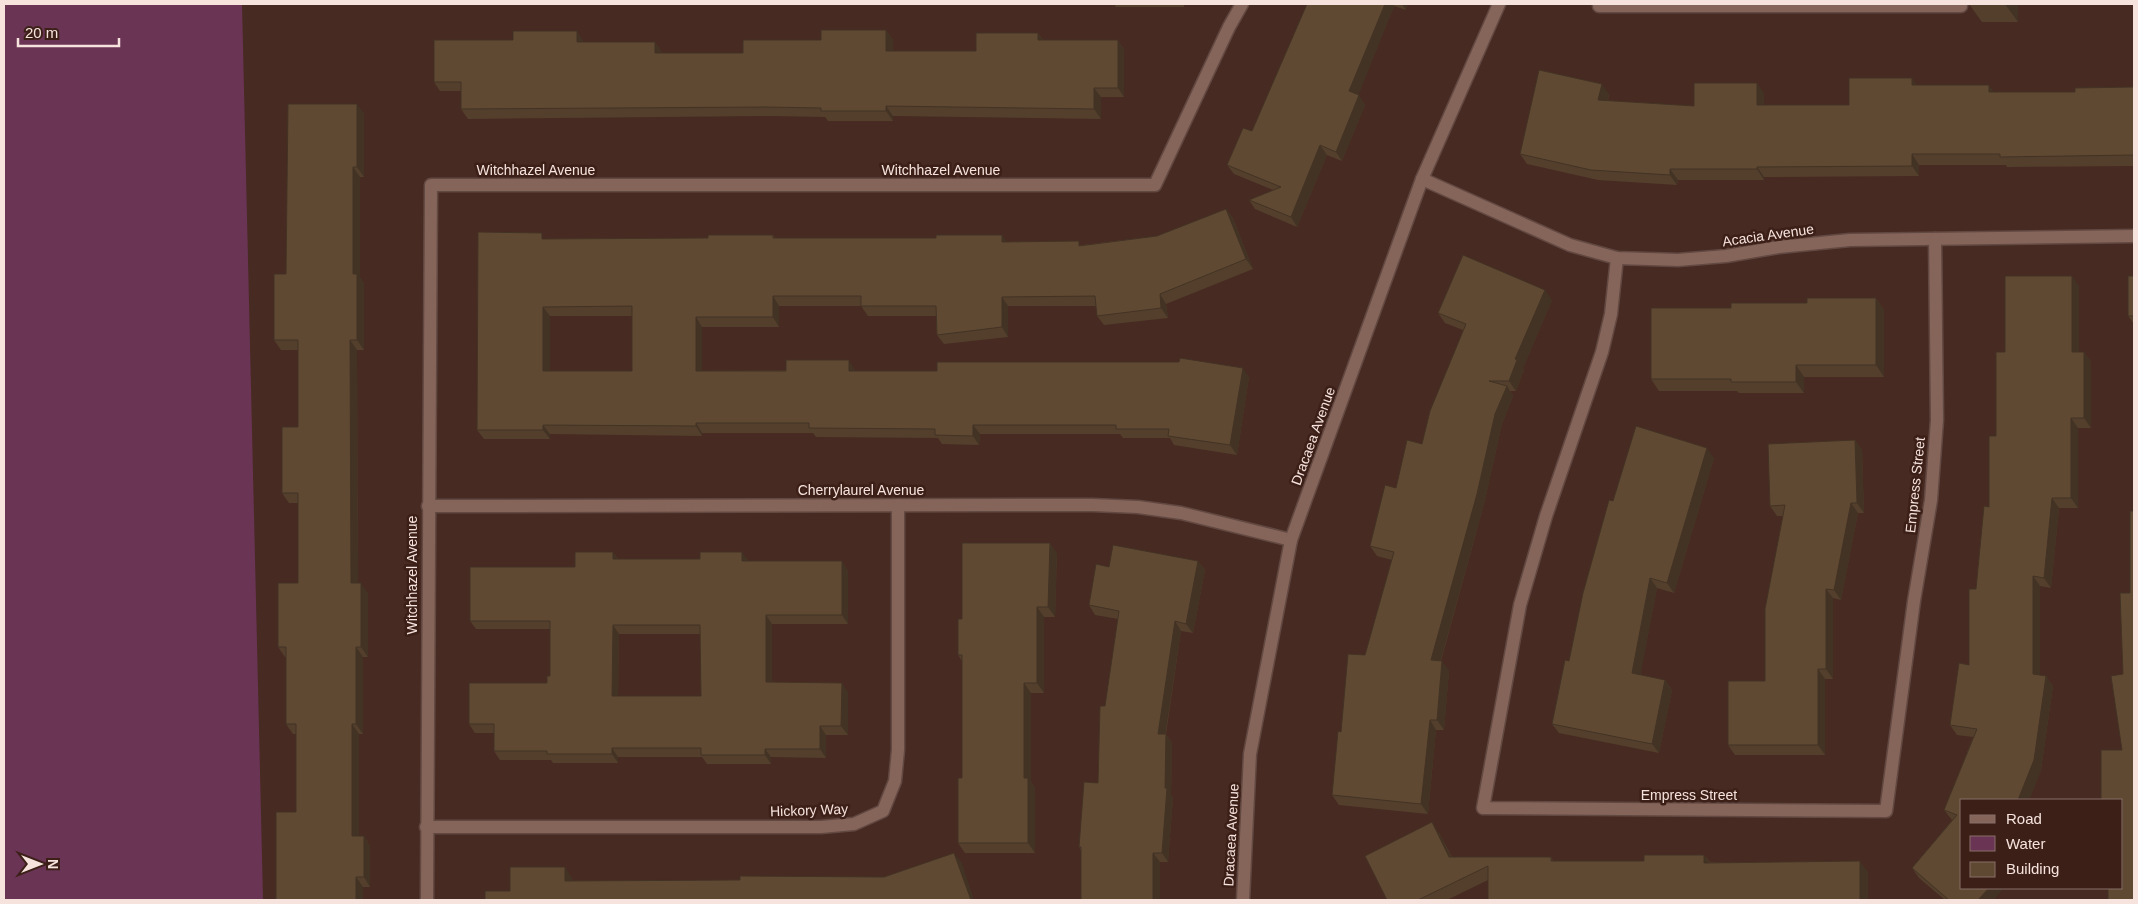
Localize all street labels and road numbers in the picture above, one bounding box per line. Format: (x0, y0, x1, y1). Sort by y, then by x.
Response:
street label: Witchhazel Avenue (477, 162, 596, 178)
street label: Witchhazel Avenue (882, 162, 1001, 178)
street label: Acacia Avenue (1721, 221, 1815, 249)
street label: Dracaea Avenue (1288, 385, 1338, 487)
street label: Empress Street (1902, 436, 1928, 534)
street label: Cherrylaurel Avenue (798, 482, 925, 498)
street label: Witchhazel Avenue (404, 515, 420, 634)
street label: Dracaea Avenue (1220, 783, 1242, 887)
street label: Empress Street (1641, 787, 1737, 803)
street label: Hickory Way (770, 801, 848, 819)

